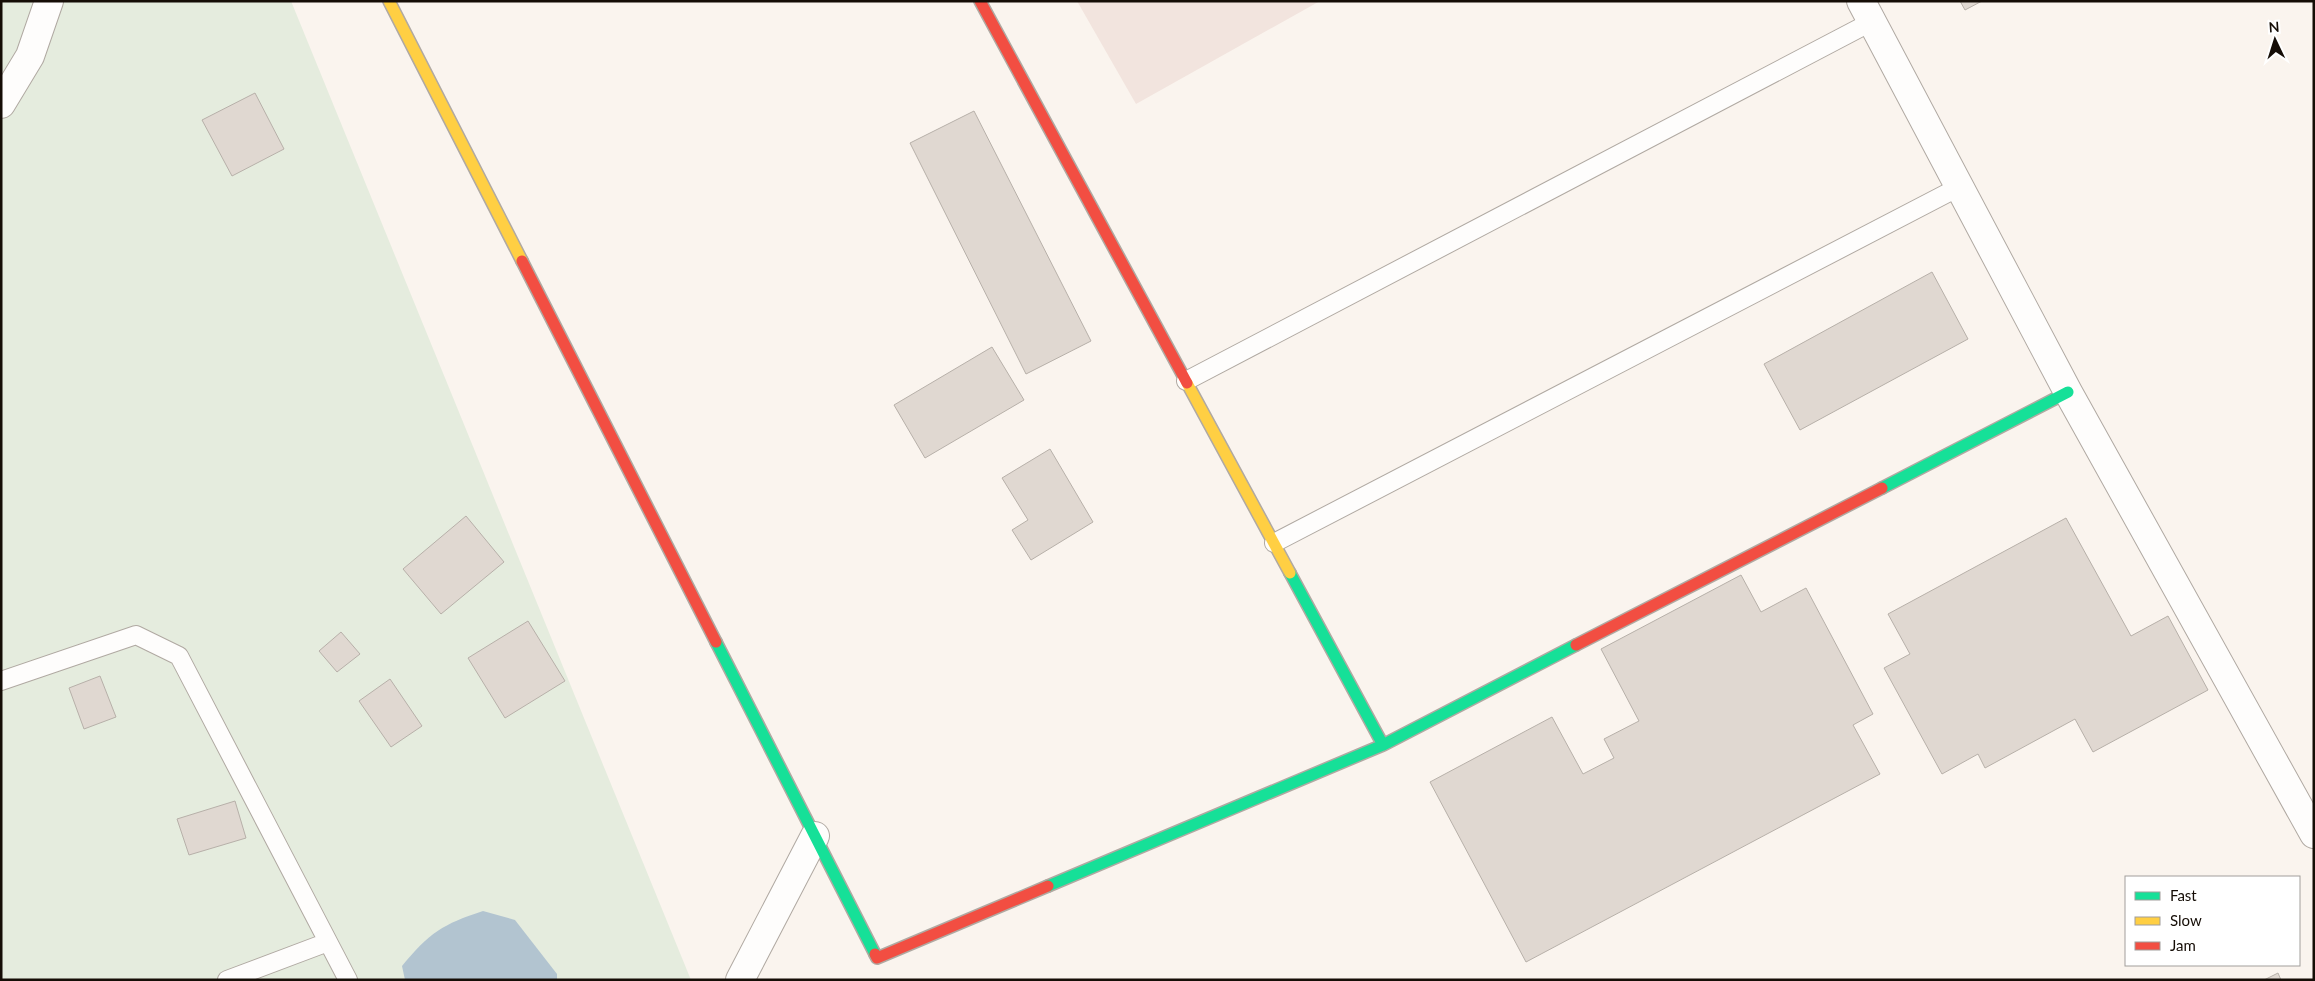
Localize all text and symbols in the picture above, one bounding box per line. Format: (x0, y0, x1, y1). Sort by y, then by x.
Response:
north arrow (2250, 15, 2300, 65)
text: N (2268, 18, 2280, 35)
legend (2125, 876, 2300, 966)
text: Fast (2170, 886, 2197, 904)
text: Slow (2170, 911, 2202, 929)
text: Jam (2170, 936, 2196, 954)

